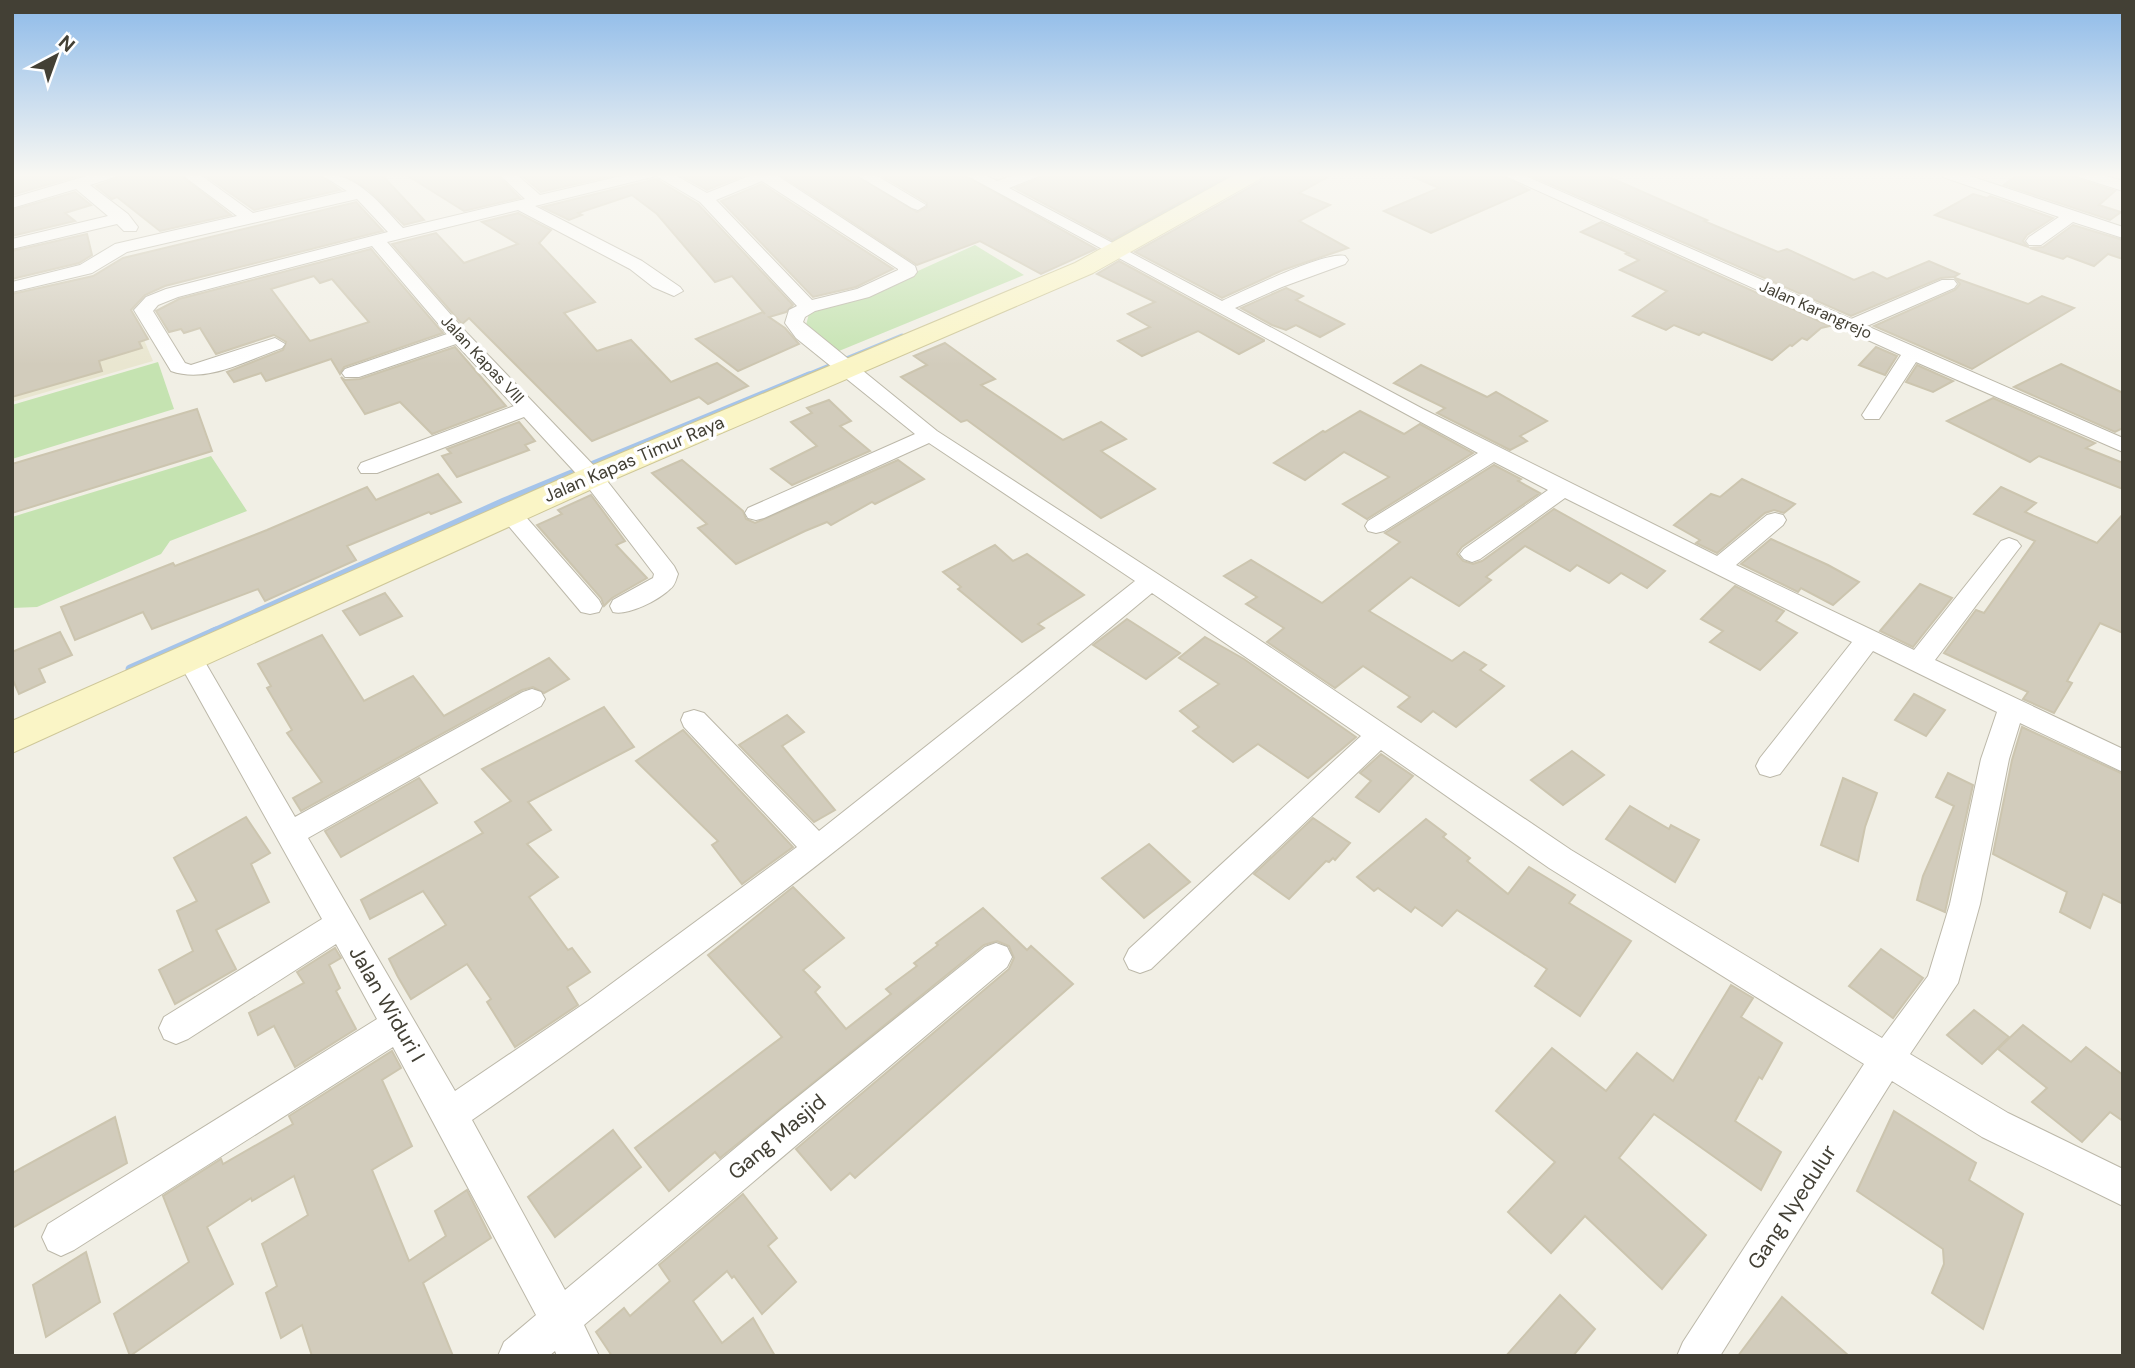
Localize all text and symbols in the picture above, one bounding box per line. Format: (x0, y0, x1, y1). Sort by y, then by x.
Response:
north arrow (21, 21, 91, 91)
text: N (53, 30, 80, 58)
street label: Jalan Karangrejo (1756, 275, 1875, 344)
street label: Jalan Kapas VIII (436, 311, 529, 408)
street label: Jalan Kapas Timur Raya (540, 410, 728, 508)
street label: Jalan Widuri I (342, 941, 432, 1067)
street label: Gang Masjid (722, 1088, 832, 1186)
street label: Gang Nyedulur (1741, 1139, 1843, 1275)

